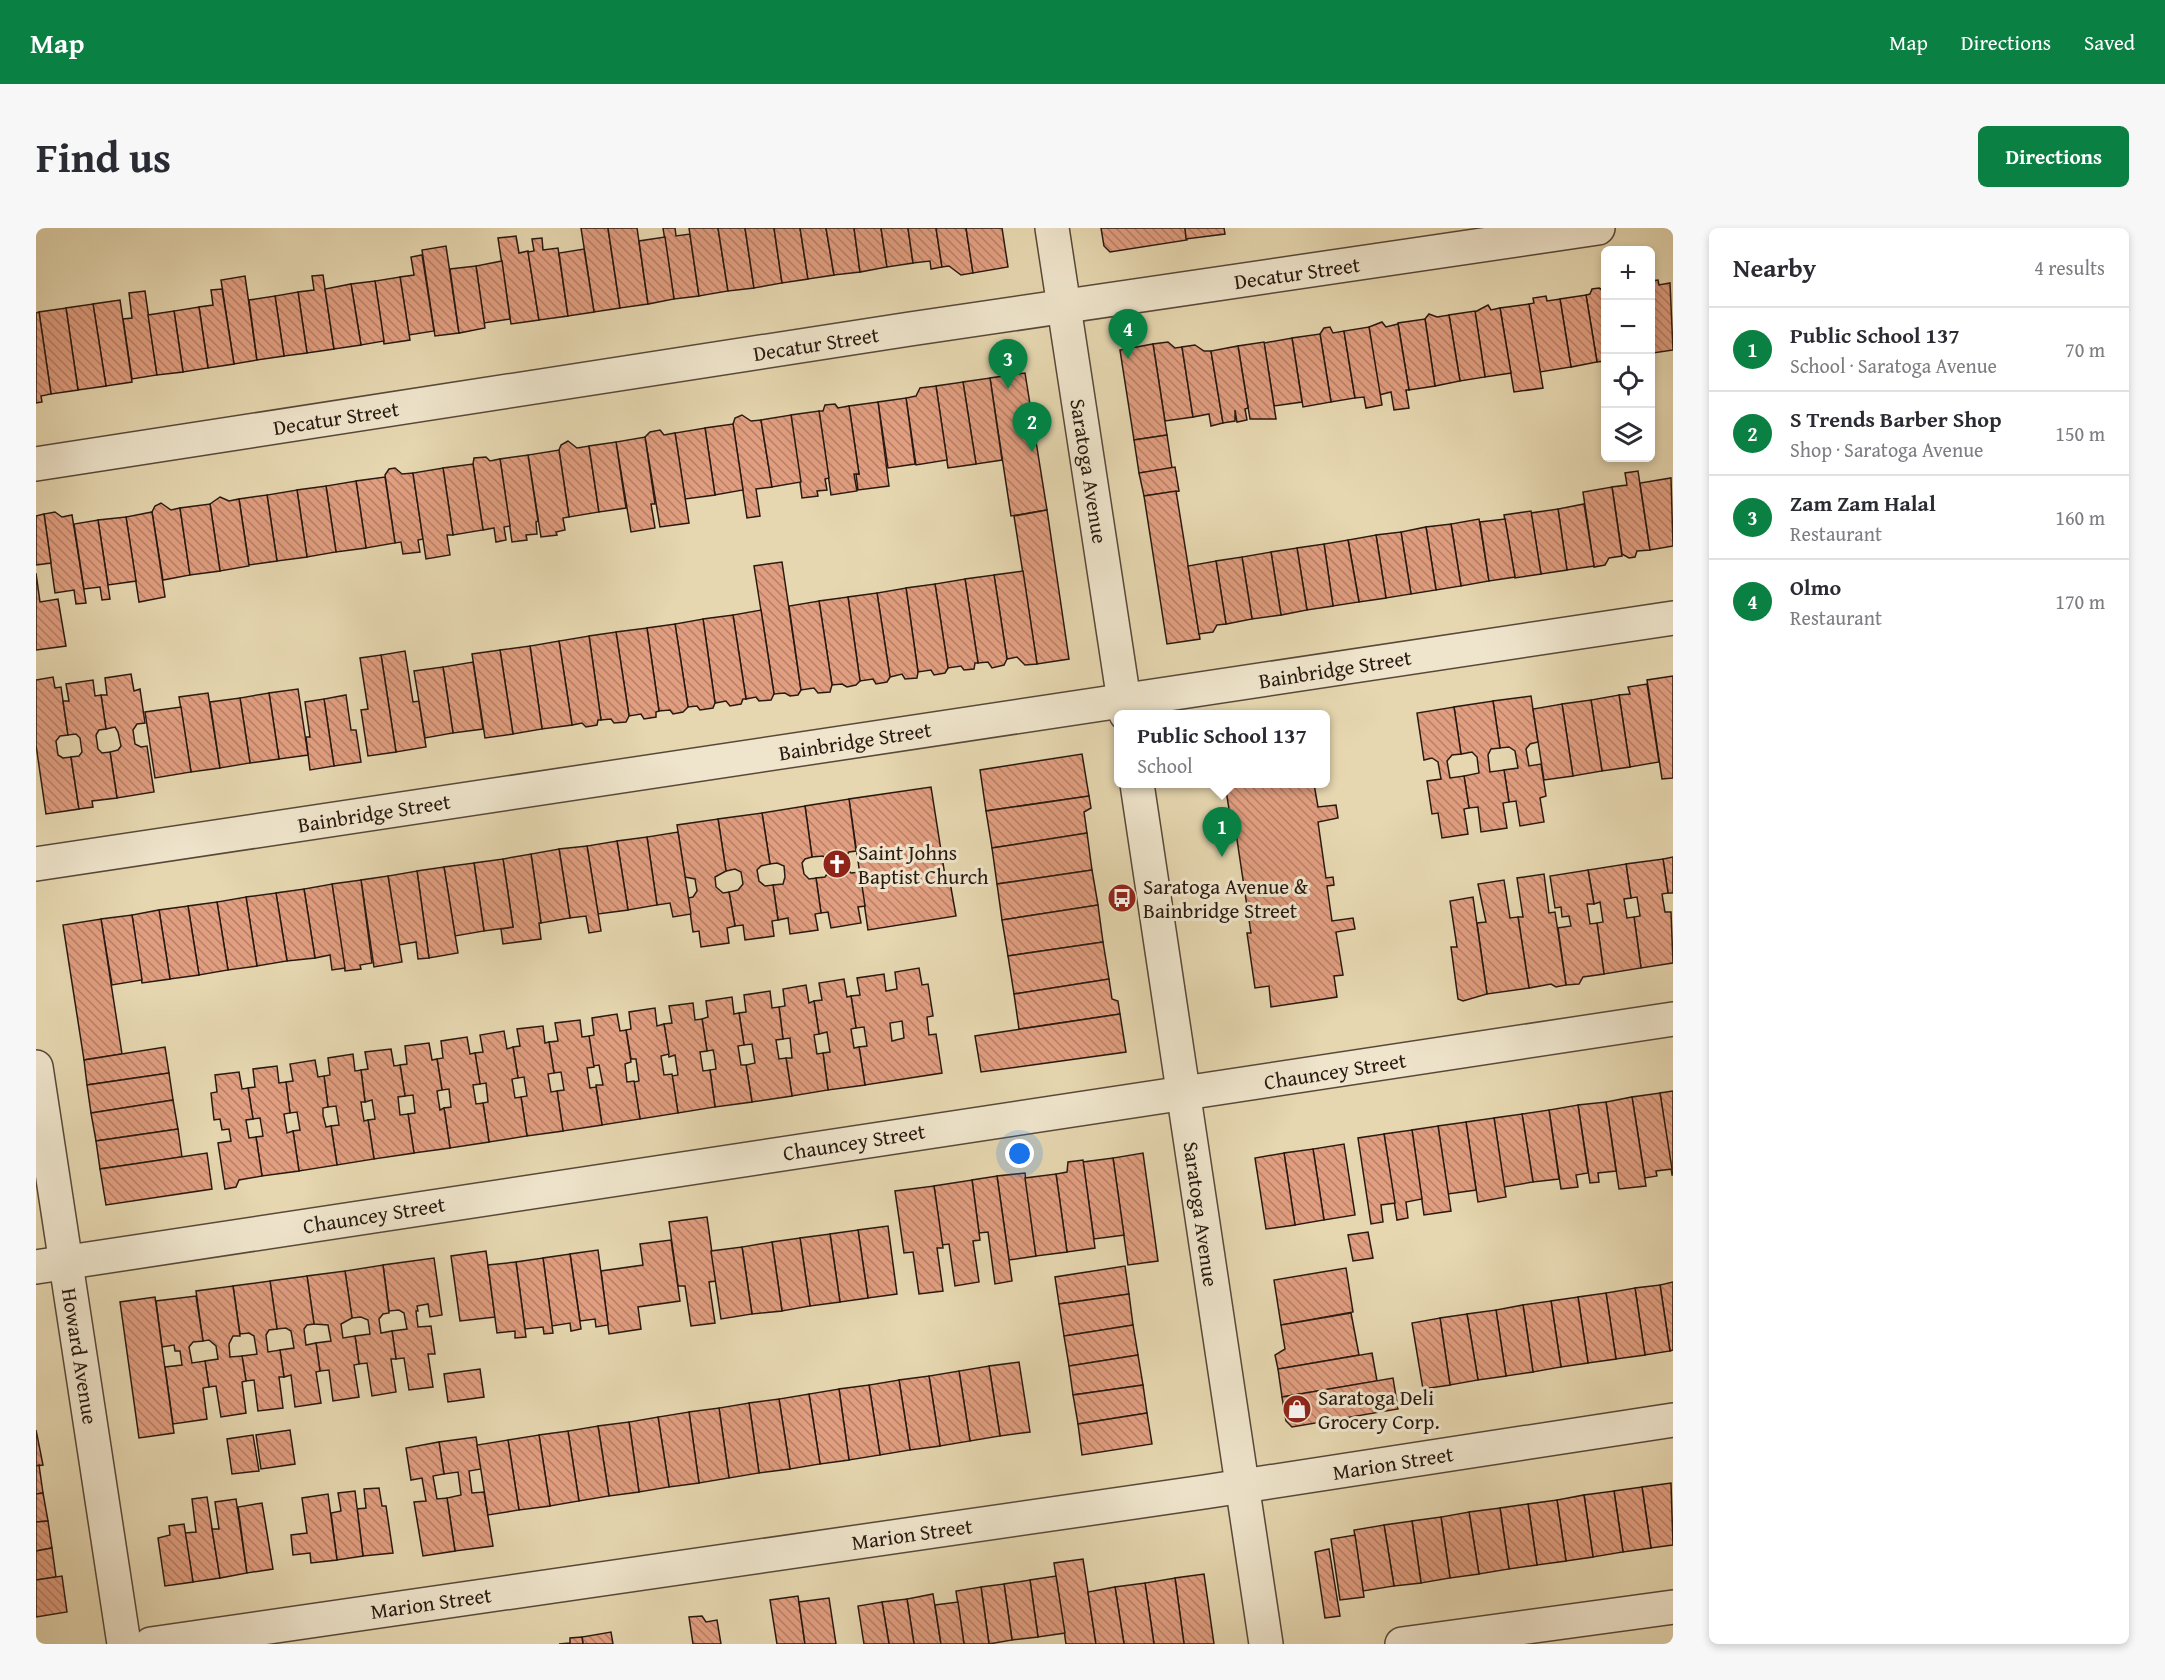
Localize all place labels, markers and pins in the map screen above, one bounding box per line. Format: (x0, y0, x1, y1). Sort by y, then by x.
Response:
pin: 4 (1108, 310, 1148, 359)
pin: 3 (988, 340, 1028, 389)
pin: 2 (1012, 402, 1052, 452)
pin: 1 (1202, 808, 1242, 857)
place label: Saint Johns Baptist Church (858, 837, 989, 892)
church icon: Saint Johns Baptist Church (821, 848, 853, 880)
place label: Saratoga Avenue & Bainbridge Street (1143, 871, 1309, 926)
bus stop icon: Saratoga Avenue & Bainbridge Street (1106, 882, 1138, 914)
place label: Saratoga Deli Grocery Corp. (1318, 1382, 1440, 1437)
shop icon: Saratoga Deli Grocery Corp. (1281, 1393, 1313, 1425)

